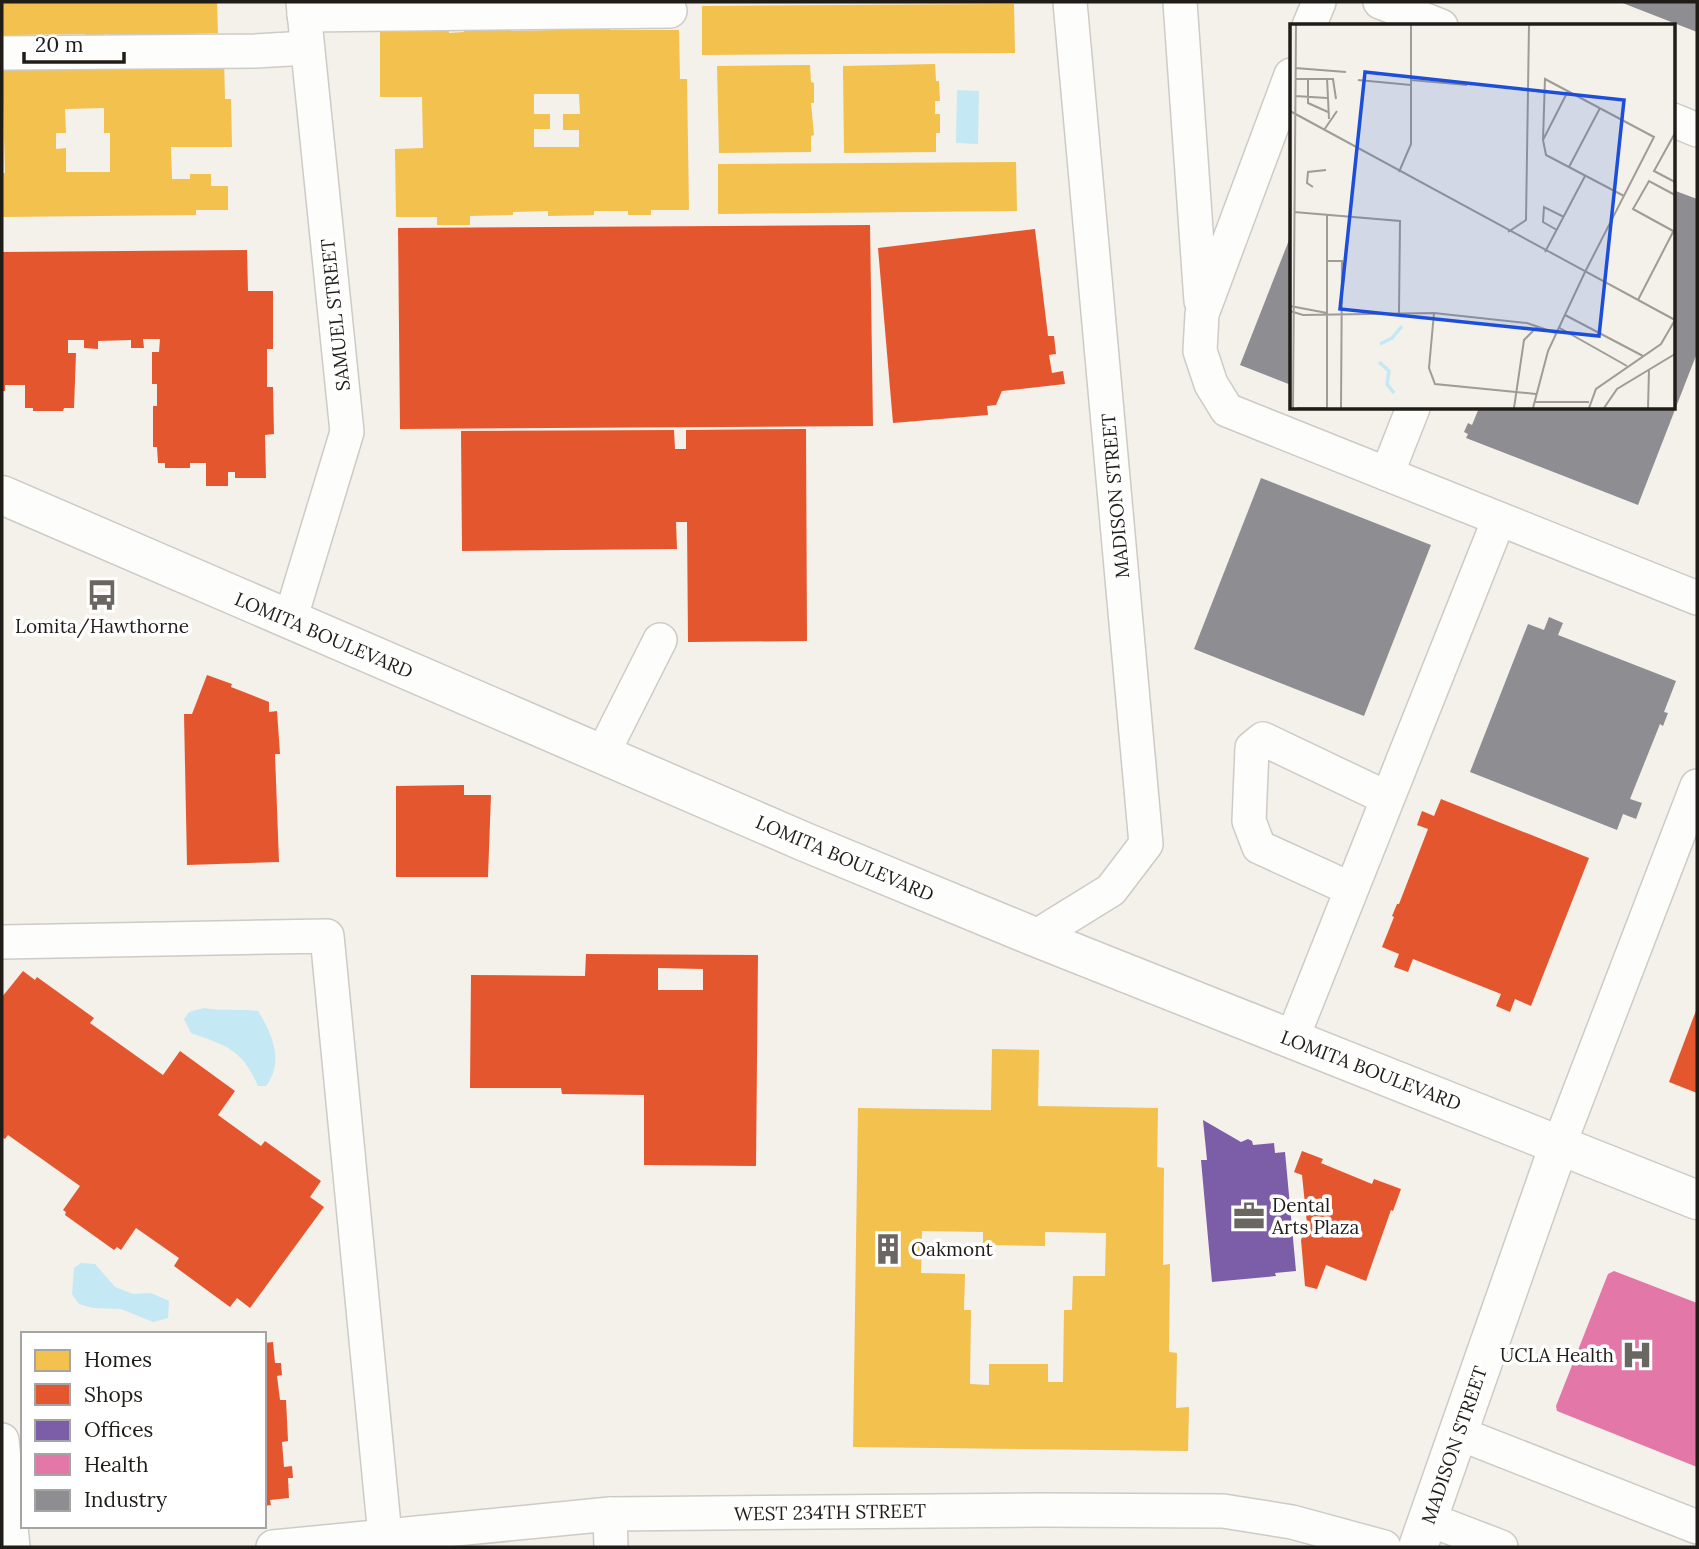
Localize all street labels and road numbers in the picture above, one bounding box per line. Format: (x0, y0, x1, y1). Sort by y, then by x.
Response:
street label: SAMUEL STREET (315, 238, 355, 392)
street label: MADISON STREET (1096, 413, 1134, 579)
street label: LOMITA BOULEVARD (231, 587, 417, 683)
street label: LOMITA BOULEVARD (752, 810, 938, 906)
street label: LOMITA BOULEVARD (1277, 1024, 1465, 1116)
street label: MADISON STREET (1416, 1363, 1492, 1527)
street label: WEST 234TH STREET (734, 1498, 926, 1526)

